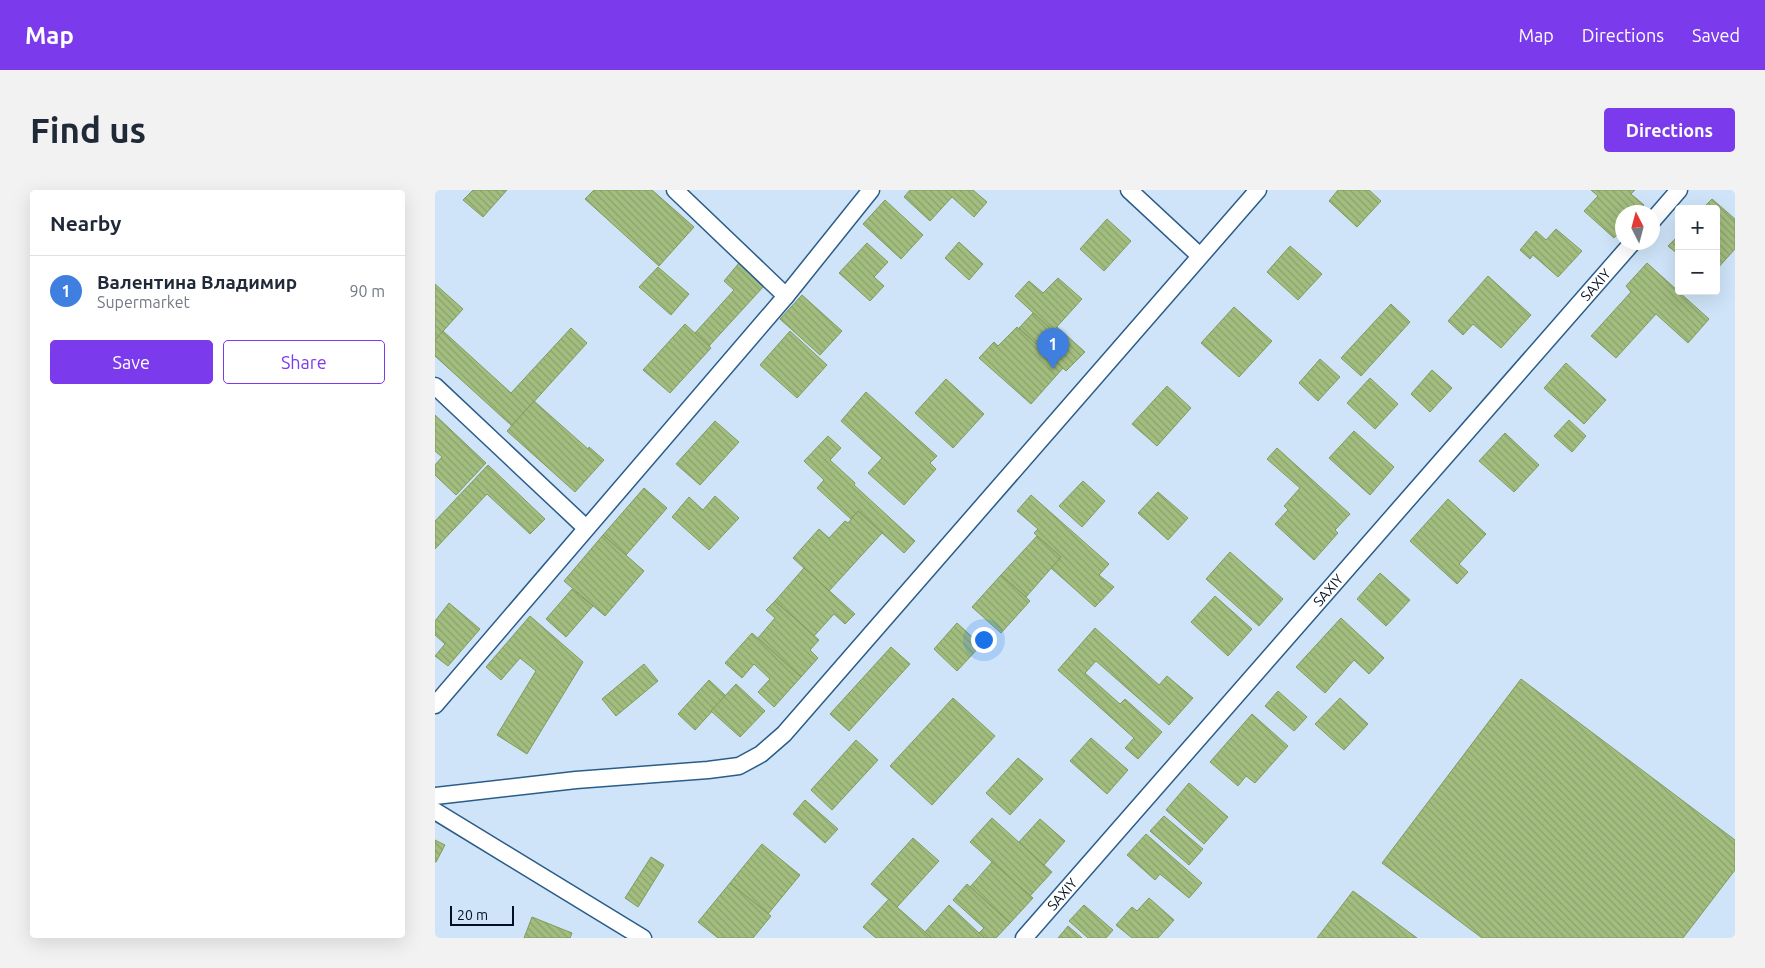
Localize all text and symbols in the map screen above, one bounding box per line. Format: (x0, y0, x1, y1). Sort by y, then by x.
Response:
text: Map (25, 22, 74, 49)
text: Map (1518, 25, 1554, 45)
text: Directions (1582, 25, 1664, 45)
text: Saved (1692, 25, 1740, 45)
button: Directions (1604, 108, 1735, 152)
text: Find us (30, 110, 146, 150)
north arrow (1615, 205, 1660, 250)
map controls (1675, 205, 1720, 295)
button: + (1675, 205, 1720, 250)
text: Nearby (50, 211, 121, 235)
button: − (1675, 250, 1720, 295)
street label: SAXIY (1577, 266, 1614, 304)
text: Валентина Владимир (97, 271, 297, 293)
text: 1 (61, 282, 71, 300)
text: 90 m (349, 282, 385, 300)
text: Supermarket (97, 293, 190, 311)
pin: 1 (1037, 328, 1069, 369)
button: Save (50, 340, 213, 384)
button: Share (223, 340, 385, 384)
street label: SAXIY (1310, 571, 1346, 610)
your location (971, 627, 997, 653)
street label: SAXIY (1044, 875, 1080, 914)
scale bar (450, 903, 514, 926)
text: 20 m (457, 907, 488, 923)

